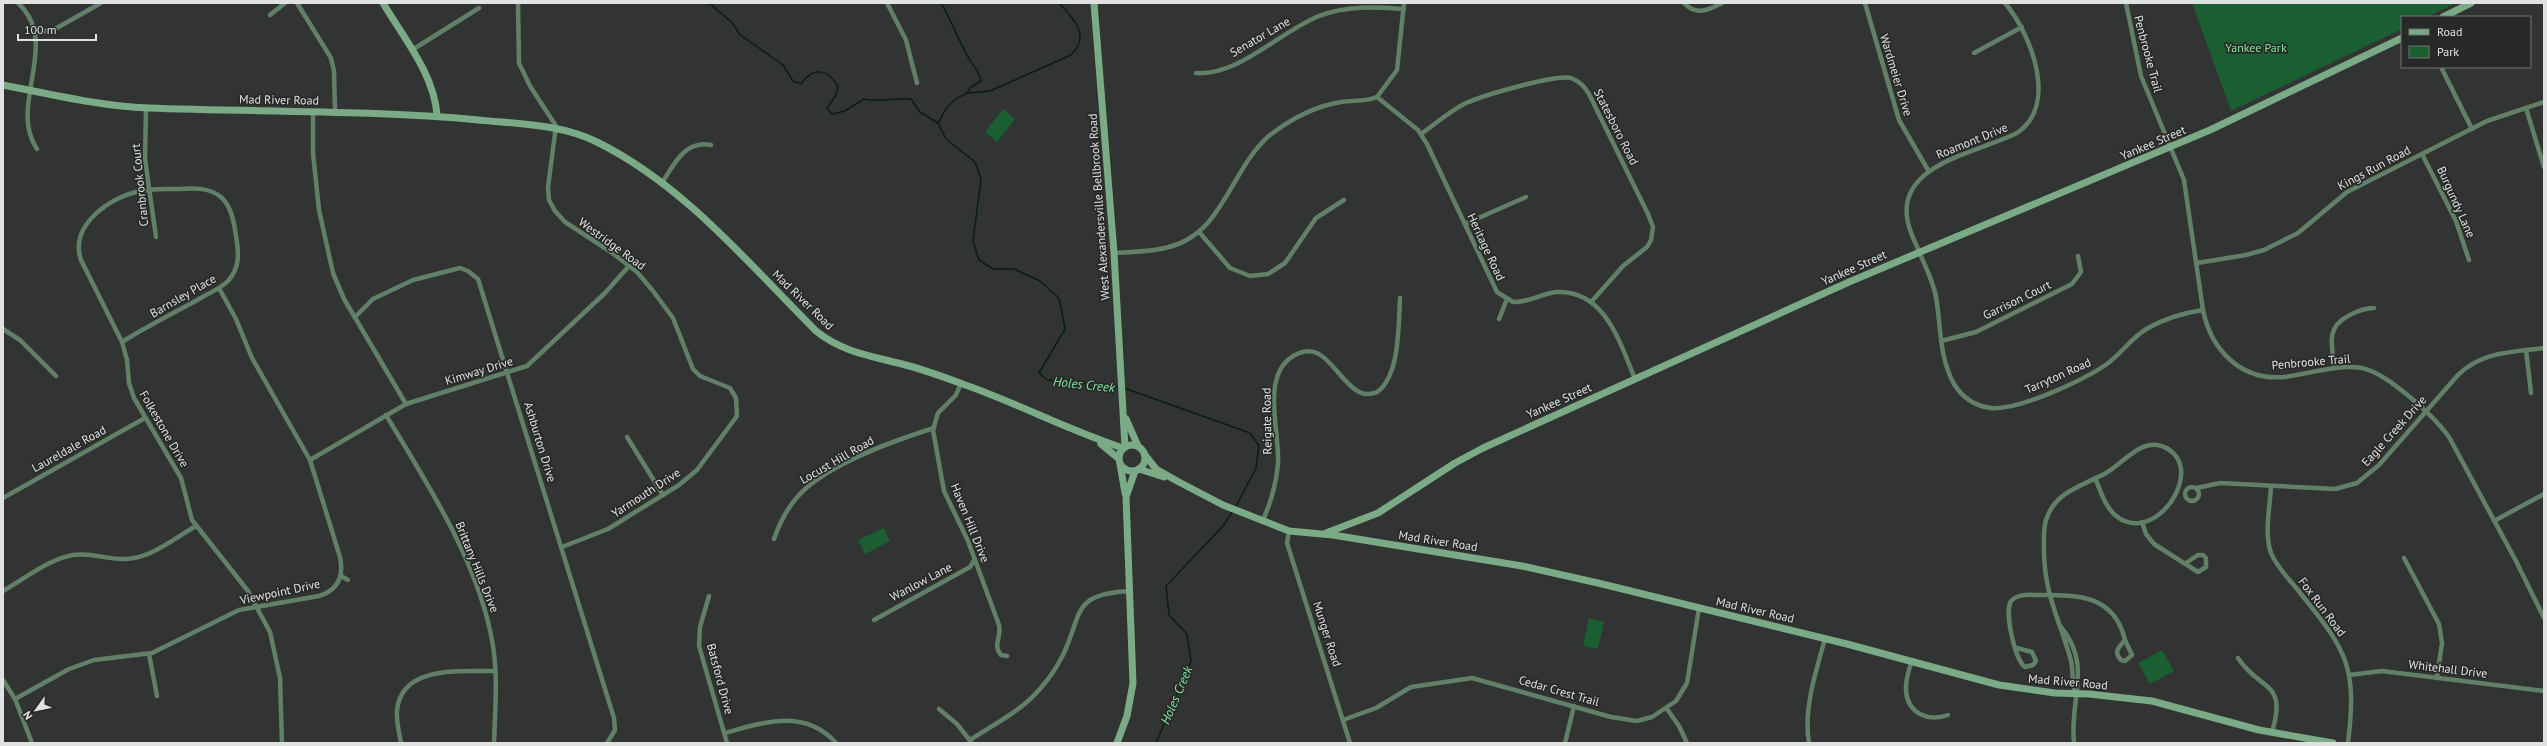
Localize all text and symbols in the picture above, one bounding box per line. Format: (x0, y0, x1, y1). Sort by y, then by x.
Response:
street label: Senator Lane (1227, 13, 1293, 60)
street label: Penbrooke Trail (2131, 14, 2166, 94)
scale bar (18, 16, 96, 42)
legend (2401, 16, 2531, 68)
text: 100 m (24, 22, 57, 37)
text: Road (2437, 24, 2462, 39)
street label: Wardmeier Drive (1877, 32, 1916, 118)
park label: Yankee Park (2225, 40, 2287, 55)
text: Park (2437, 44, 2459, 59)
street label: Statesboro Road (1591, 86, 1642, 167)
street label: Mad River Road (239, 91, 319, 108)
street label: West Alexandersville Bellbrook Road (1084, 113, 1113, 301)
street label: Roamont Drive (1934, 119, 2010, 162)
street label: Yankee Street (2118, 122, 2188, 163)
street label: Kings Run Road (2335, 142, 2413, 193)
street label: Cranbrook Court (128, 143, 151, 227)
street label: Burgundy Lane (2434, 164, 2479, 240)
street label: Heritage Road (1464, 211, 1509, 283)
street label: Westridge Road (576, 214, 649, 273)
street label: Yankee Street (1819, 246, 1889, 289)
street label: Mad River Road (769, 266, 837, 333)
street label: Barnsley Place (147, 271, 218, 321)
street label: Garrison Court (1980, 277, 2053, 322)
street label: Penbrooke Trail (2271, 351, 2351, 372)
street label: Kimway Drive (443, 353, 515, 388)
street label: Tarryton Road (2022, 354, 2093, 397)
water label: Holes Creek (1052, 373, 1117, 396)
street label: Yankee Street (1524, 379, 1594, 422)
street label: Reigate Road (1258, 387, 1275, 455)
street label: Folkestone Drive (136, 388, 192, 470)
street label: Eagle Creek Drive (2358, 392, 2429, 469)
street label: Ashburton Drive (521, 400, 560, 484)
street label: Laureldale Road (29, 422, 109, 475)
street label: Locust Hill Road (797, 432, 876, 487)
street label: Yarmouth Drive (608, 465, 683, 520)
street label: Haven Hill Drive (948, 481, 993, 565)
street label: Brittany Hills Drive (452, 519, 503, 614)
street label: Mad River Road (1397, 527, 1479, 554)
street label: Wanlow Lane (887, 559, 954, 604)
street label: Fox Run Road (2295, 574, 2349, 639)
street label: Viewpoint Drive (237, 576, 321, 608)
street label: Mad River Road (1714, 593, 1796, 626)
street label: Munger Road (1310, 599, 1345, 668)
street label: Batsford Drive (704, 642, 737, 716)
street label: Whitehall Drive (2408, 656, 2488, 681)
water label: Holes Creek (1157, 662, 1197, 727)
street label: Mad River Road (2028, 671, 2108, 692)
street label: Cedar Crest Trail (1517, 672, 1602, 709)
north arrow (16, 690, 56, 730)
text: N (20, 709, 35, 722)

